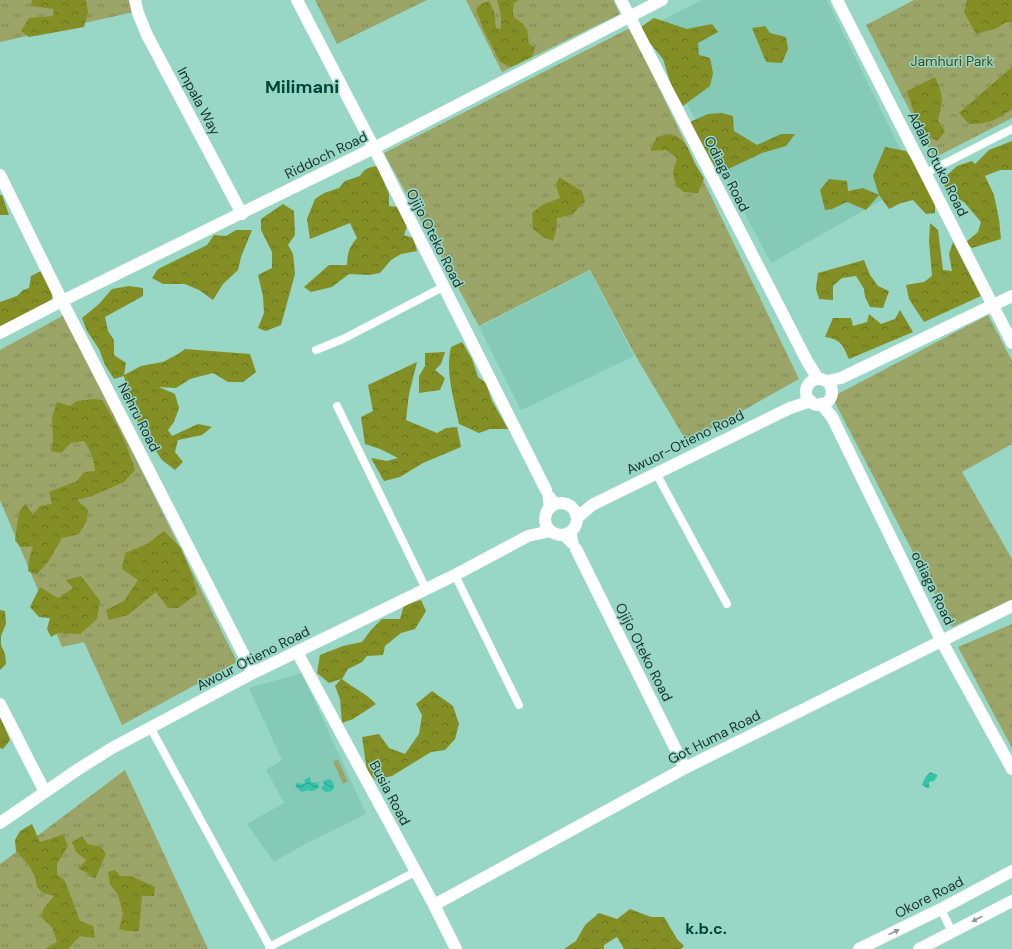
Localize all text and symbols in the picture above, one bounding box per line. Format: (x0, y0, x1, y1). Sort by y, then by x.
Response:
park label: Jamhuri Park (910, 52, 994, 70)
street label: Impala Way (174, 64, 225, 138)
district label: Milimani (265, 75, 339, 99)
street label: Adala Otuko Road (904, 109, 972, 219)
street label: Riddoch Road (282, 127, 370, 183)
street label: Odiaga Road (700, 133, 754, 215)
street label: Ojijo Oteko Road (402, 186, 468, 290)
street label: Nehru Road (114, 379, 164, 455)
street label: Awuor-Otieno Road (623, 406, 747, 478)
street label: odiaga Road (907, 548, 959, 628)
street label: Ojijo Oteko Road (611, 600, 677, 704)
street label: Awour Otieno Road (193, 622, 313, 694)
street label: Got Huma Road (665, 706, 763, 768)
street label: Busia Road (365, 758, 415, 828)
street label: Okore Road (892, 872, 966, 922)
one-way arrow (972, 915, 983, 922)
district label: k.b.c. (685, 918, 727, 939)
one-way arrow (888, 929, 900, 935)

